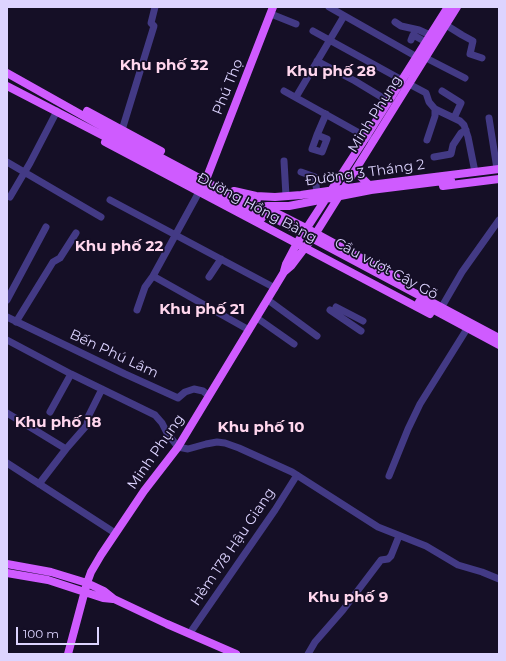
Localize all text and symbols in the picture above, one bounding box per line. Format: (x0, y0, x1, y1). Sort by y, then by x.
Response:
district label: Khu phố 32 (120, 57, 208, 75)
street label: Phú Thọ (209, 57, 247, 117)
district label: Khu phố 28 (286, 63, 376, 81)
street label: Minh Phụng (345, 72, 405, 156)
street label: Đường 3 Tháng 2 (304, 156, 426, 190)
street label: Đường Hồng Bàng (194, 169, 320, 247)
street label: Cầu vượt Cây Gõ (331, 235, 441, 303)
district label: Khu phố 22 (75, 238, 163, 256)
district label: Khu phố 21 (159, 301, 245, 319)
street label: Bến Phú Lâm (67, 326, 161, 382)
street label: Minh Phụng (124, 411, 188, 493)
district label: Khu phố 18 (15, 414, 101, 432)
district label: Khu phố 10 (218, 419, 304, 437)
street label: Hẻm 178 Hậu Giang (187, 485, 279, 609)
district label: Khu phố 9 (308, 589, 388, 607)
scale bar (18, 619, 101, 645)
text: 100 m (23, 626, 59, 641)

